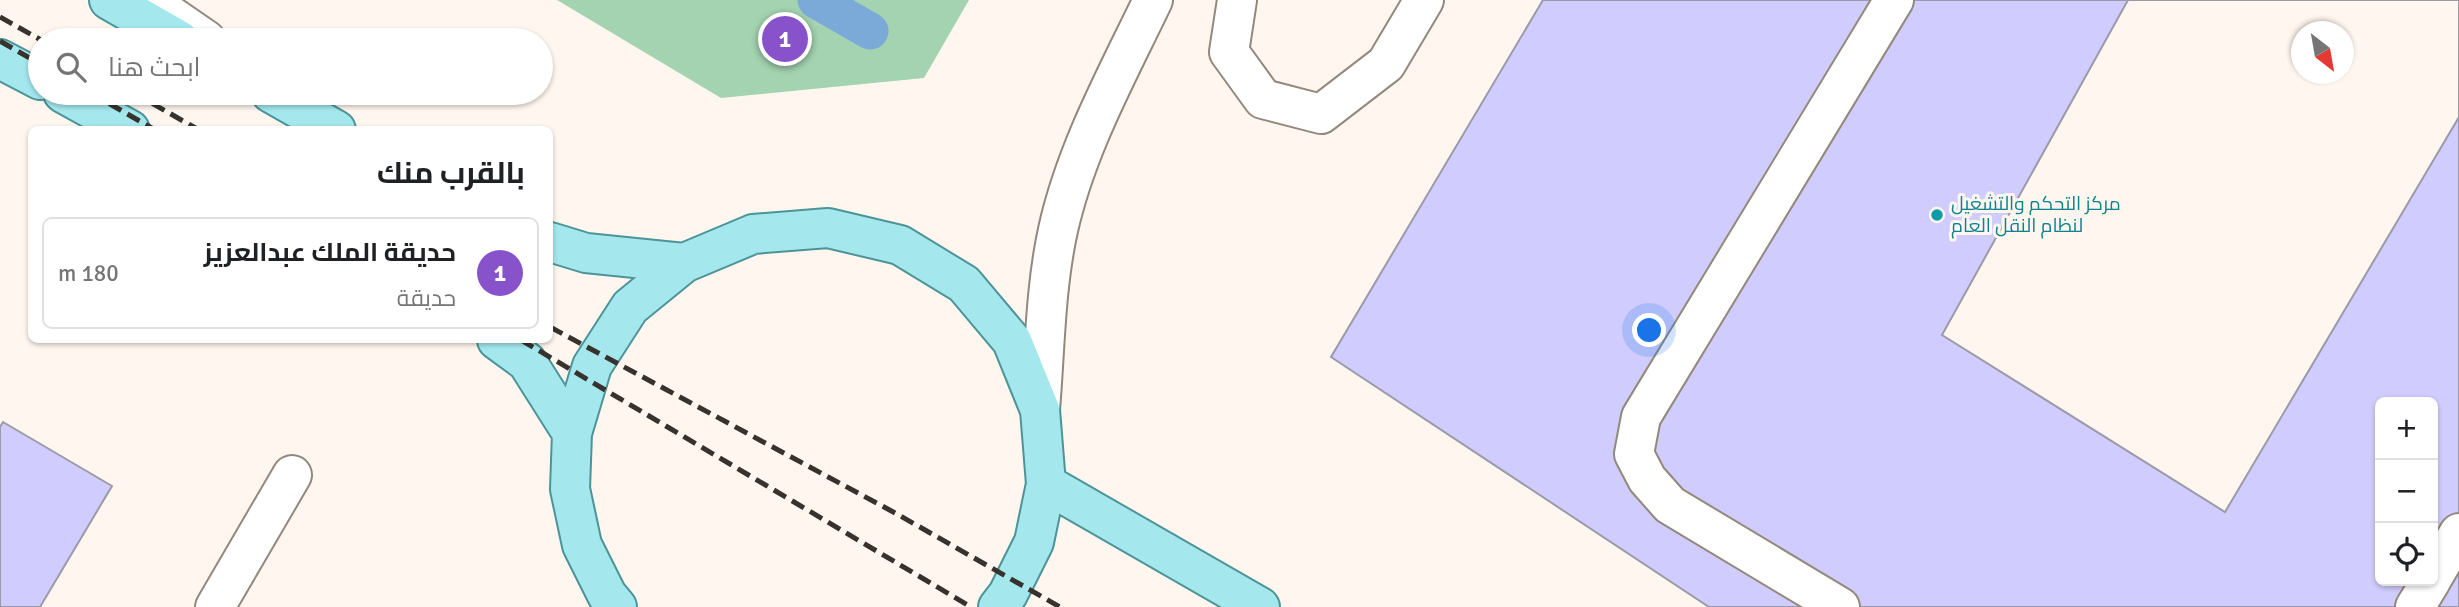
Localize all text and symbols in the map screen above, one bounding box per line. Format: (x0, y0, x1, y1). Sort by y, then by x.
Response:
pin: 1 (762, 13, 808, 65)
north arrow (2291, 21, 2354, 84)
search box (28, 28, 553, 105)
icon: search (52, 48, 90, 86)
text: ابحث هنا (108, 52, 201, 84)
text: بالقرب منك (377, 155, 525, 192)
place label: مركز التحكم والتشغيل لنظام النقل العام (1951, 192, 2121, 239)
marker: مركز التحكم والتشغيل لنظام النقل العام (1929, 207, 1945, 223)
text: حديقة الملك عبدالعزيز (204, 237, 456, 269)
text: 180 m (58, 259, 119, 288)
text: 1 (494, 259, 506, 288)
text: حديقة (397, 284, 456, 313)
your location (1632, 313, 1666, 347)
map controls (2375, 397, 2438, 586)
button: + (2375, 397, 2438, 460)
button: − (2375, 460, 2438, 523)
button: locate (2375, 523, 2438, 586)

